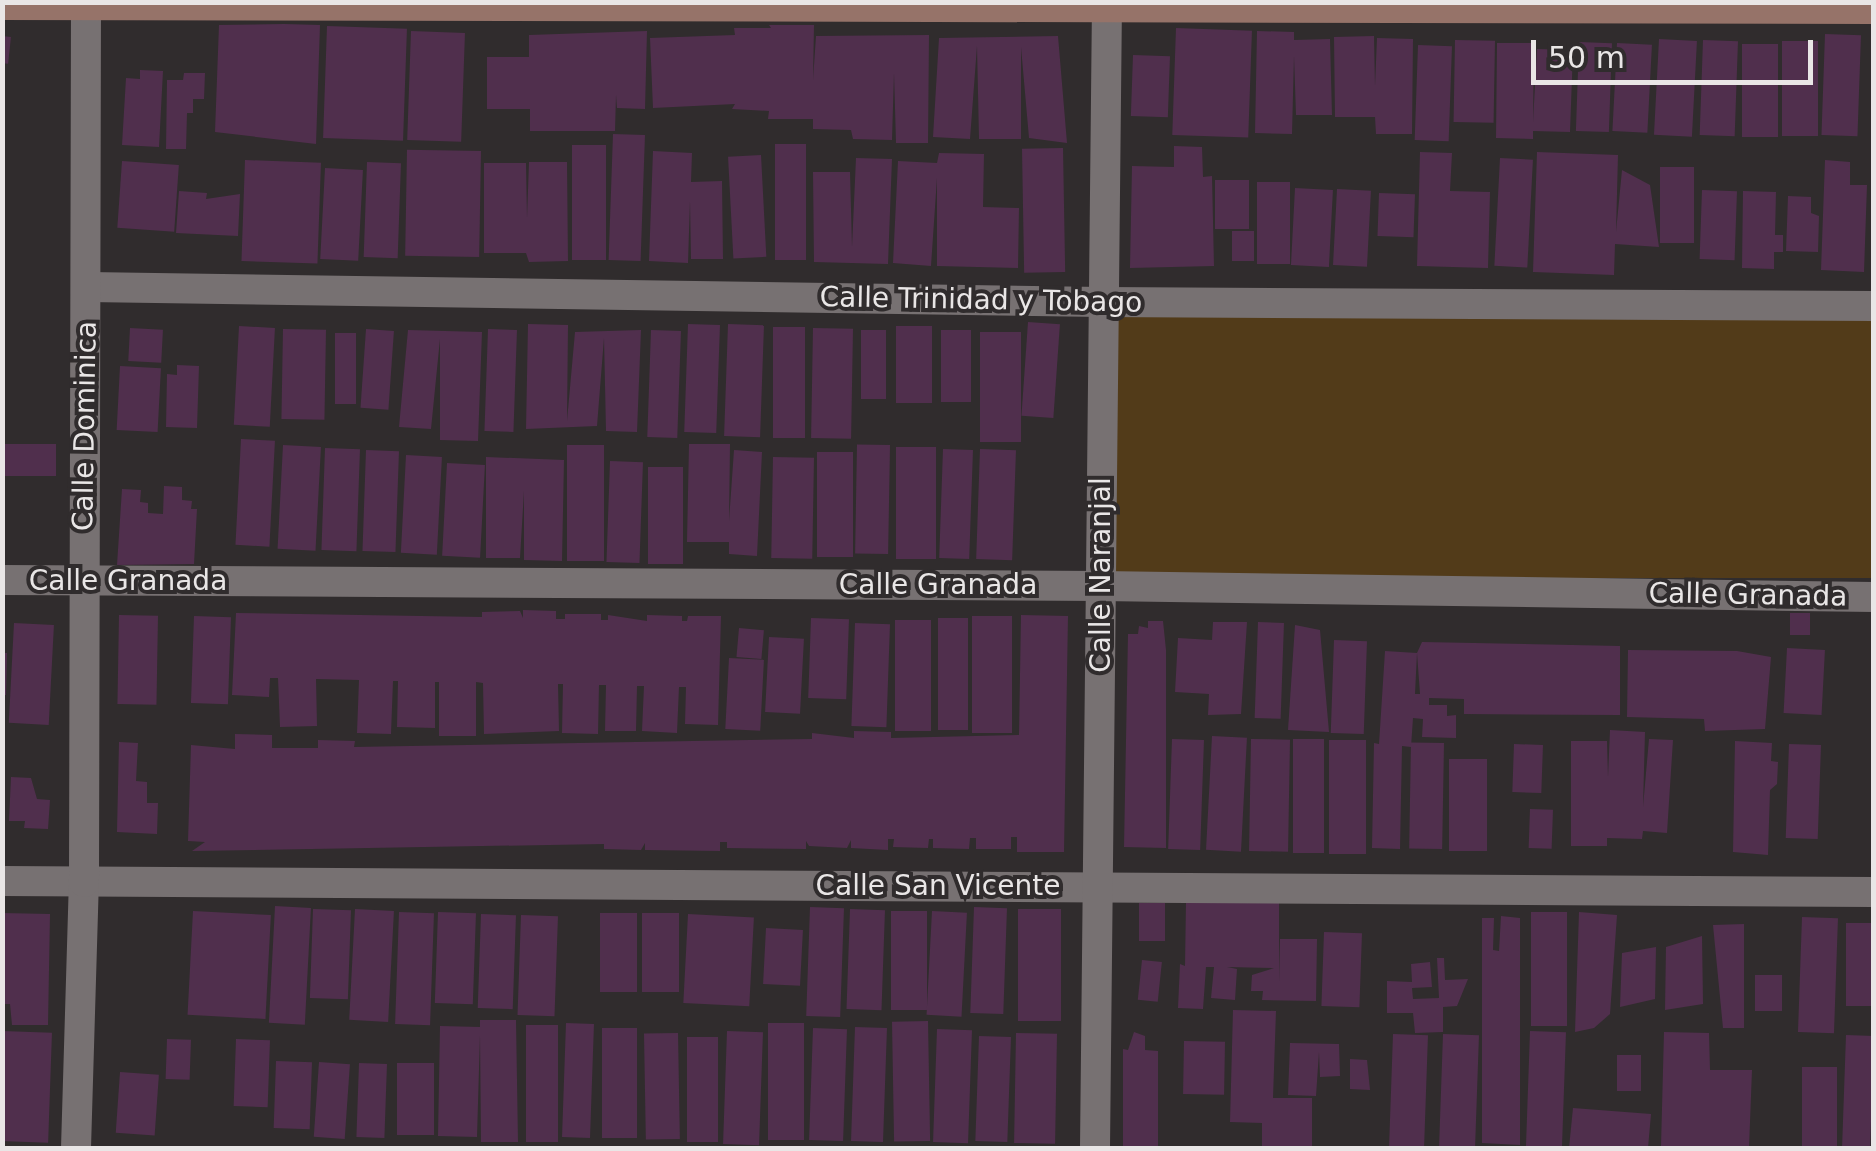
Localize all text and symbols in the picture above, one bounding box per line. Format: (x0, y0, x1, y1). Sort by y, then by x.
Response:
scale bar (1536, 20, 1818, 82)
text: 50 m (1548, 40, 1625, 75)
street label: Calle Trinidad y Tobago (819, 280, 1143, 320)
street label: Calle Dominica (66, 321, 104, 531)
street label: Calle Naranjal (1084, 477, 1118, 673)
street label: Calle Granada (29, 564, 227, 598)
street label: Calle Granada (839, 568, 1037, 602)
street label: Calle Granada (1648, 576, 1848, 614)
street label: Calle San Vicente (816, 869, 1060, 903)

